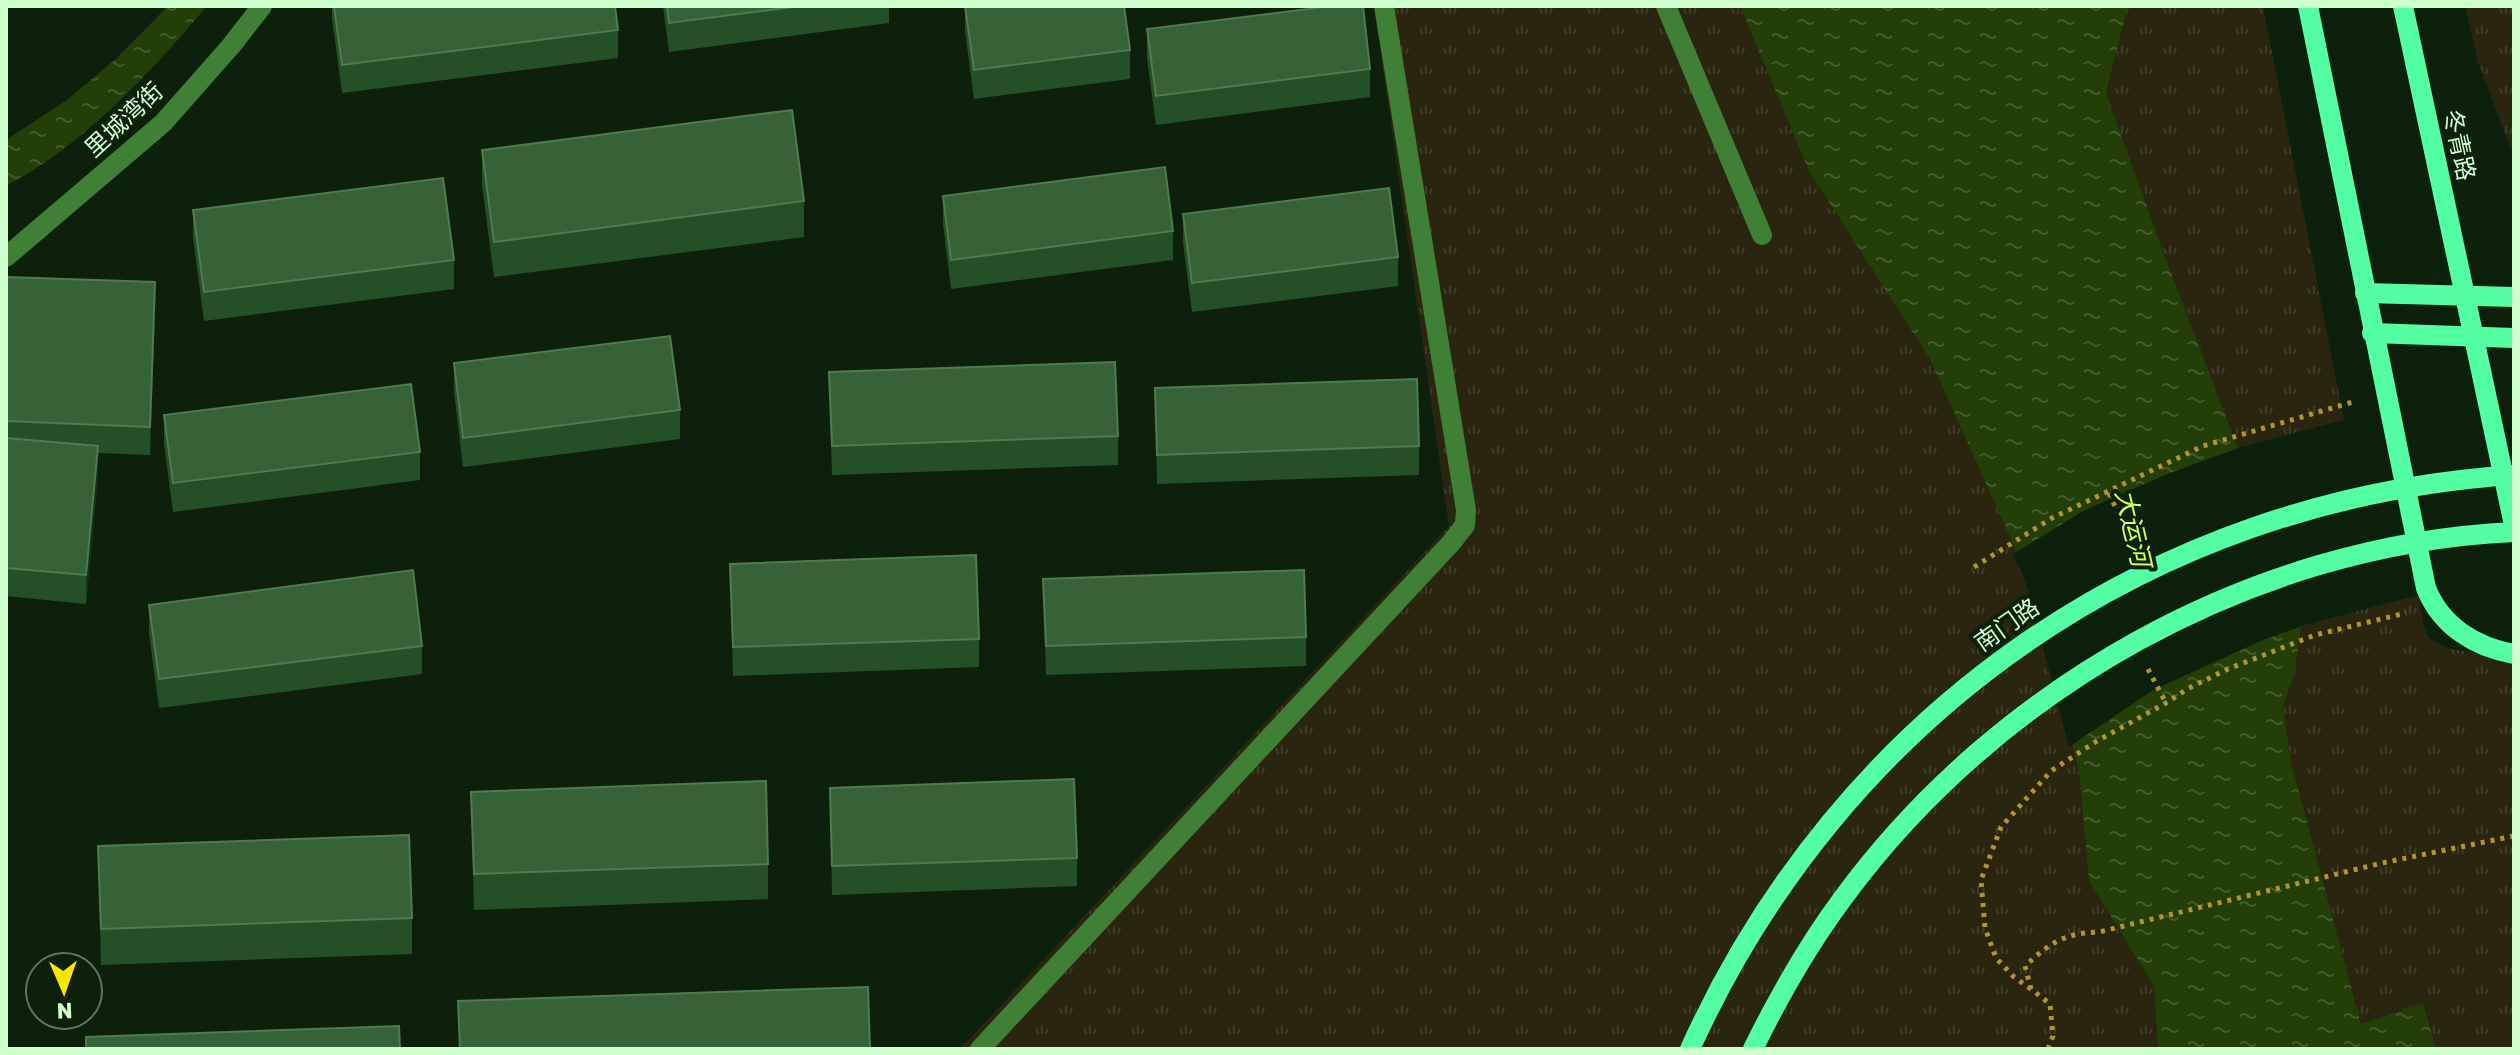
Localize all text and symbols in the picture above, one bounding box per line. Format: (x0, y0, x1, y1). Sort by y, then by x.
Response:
street label: 里城湾街 (79, 77, 169, 163)
street label: 冬青路 (2438, 107, 2480, 183)
water label: 大运河 (2109, 487, 2158, 574)
street label: 南门路 (1969, 593, 2045, 657)
north arrow (24, 951, 104, 1031)
text: N (56, 997, 73, 1024)

